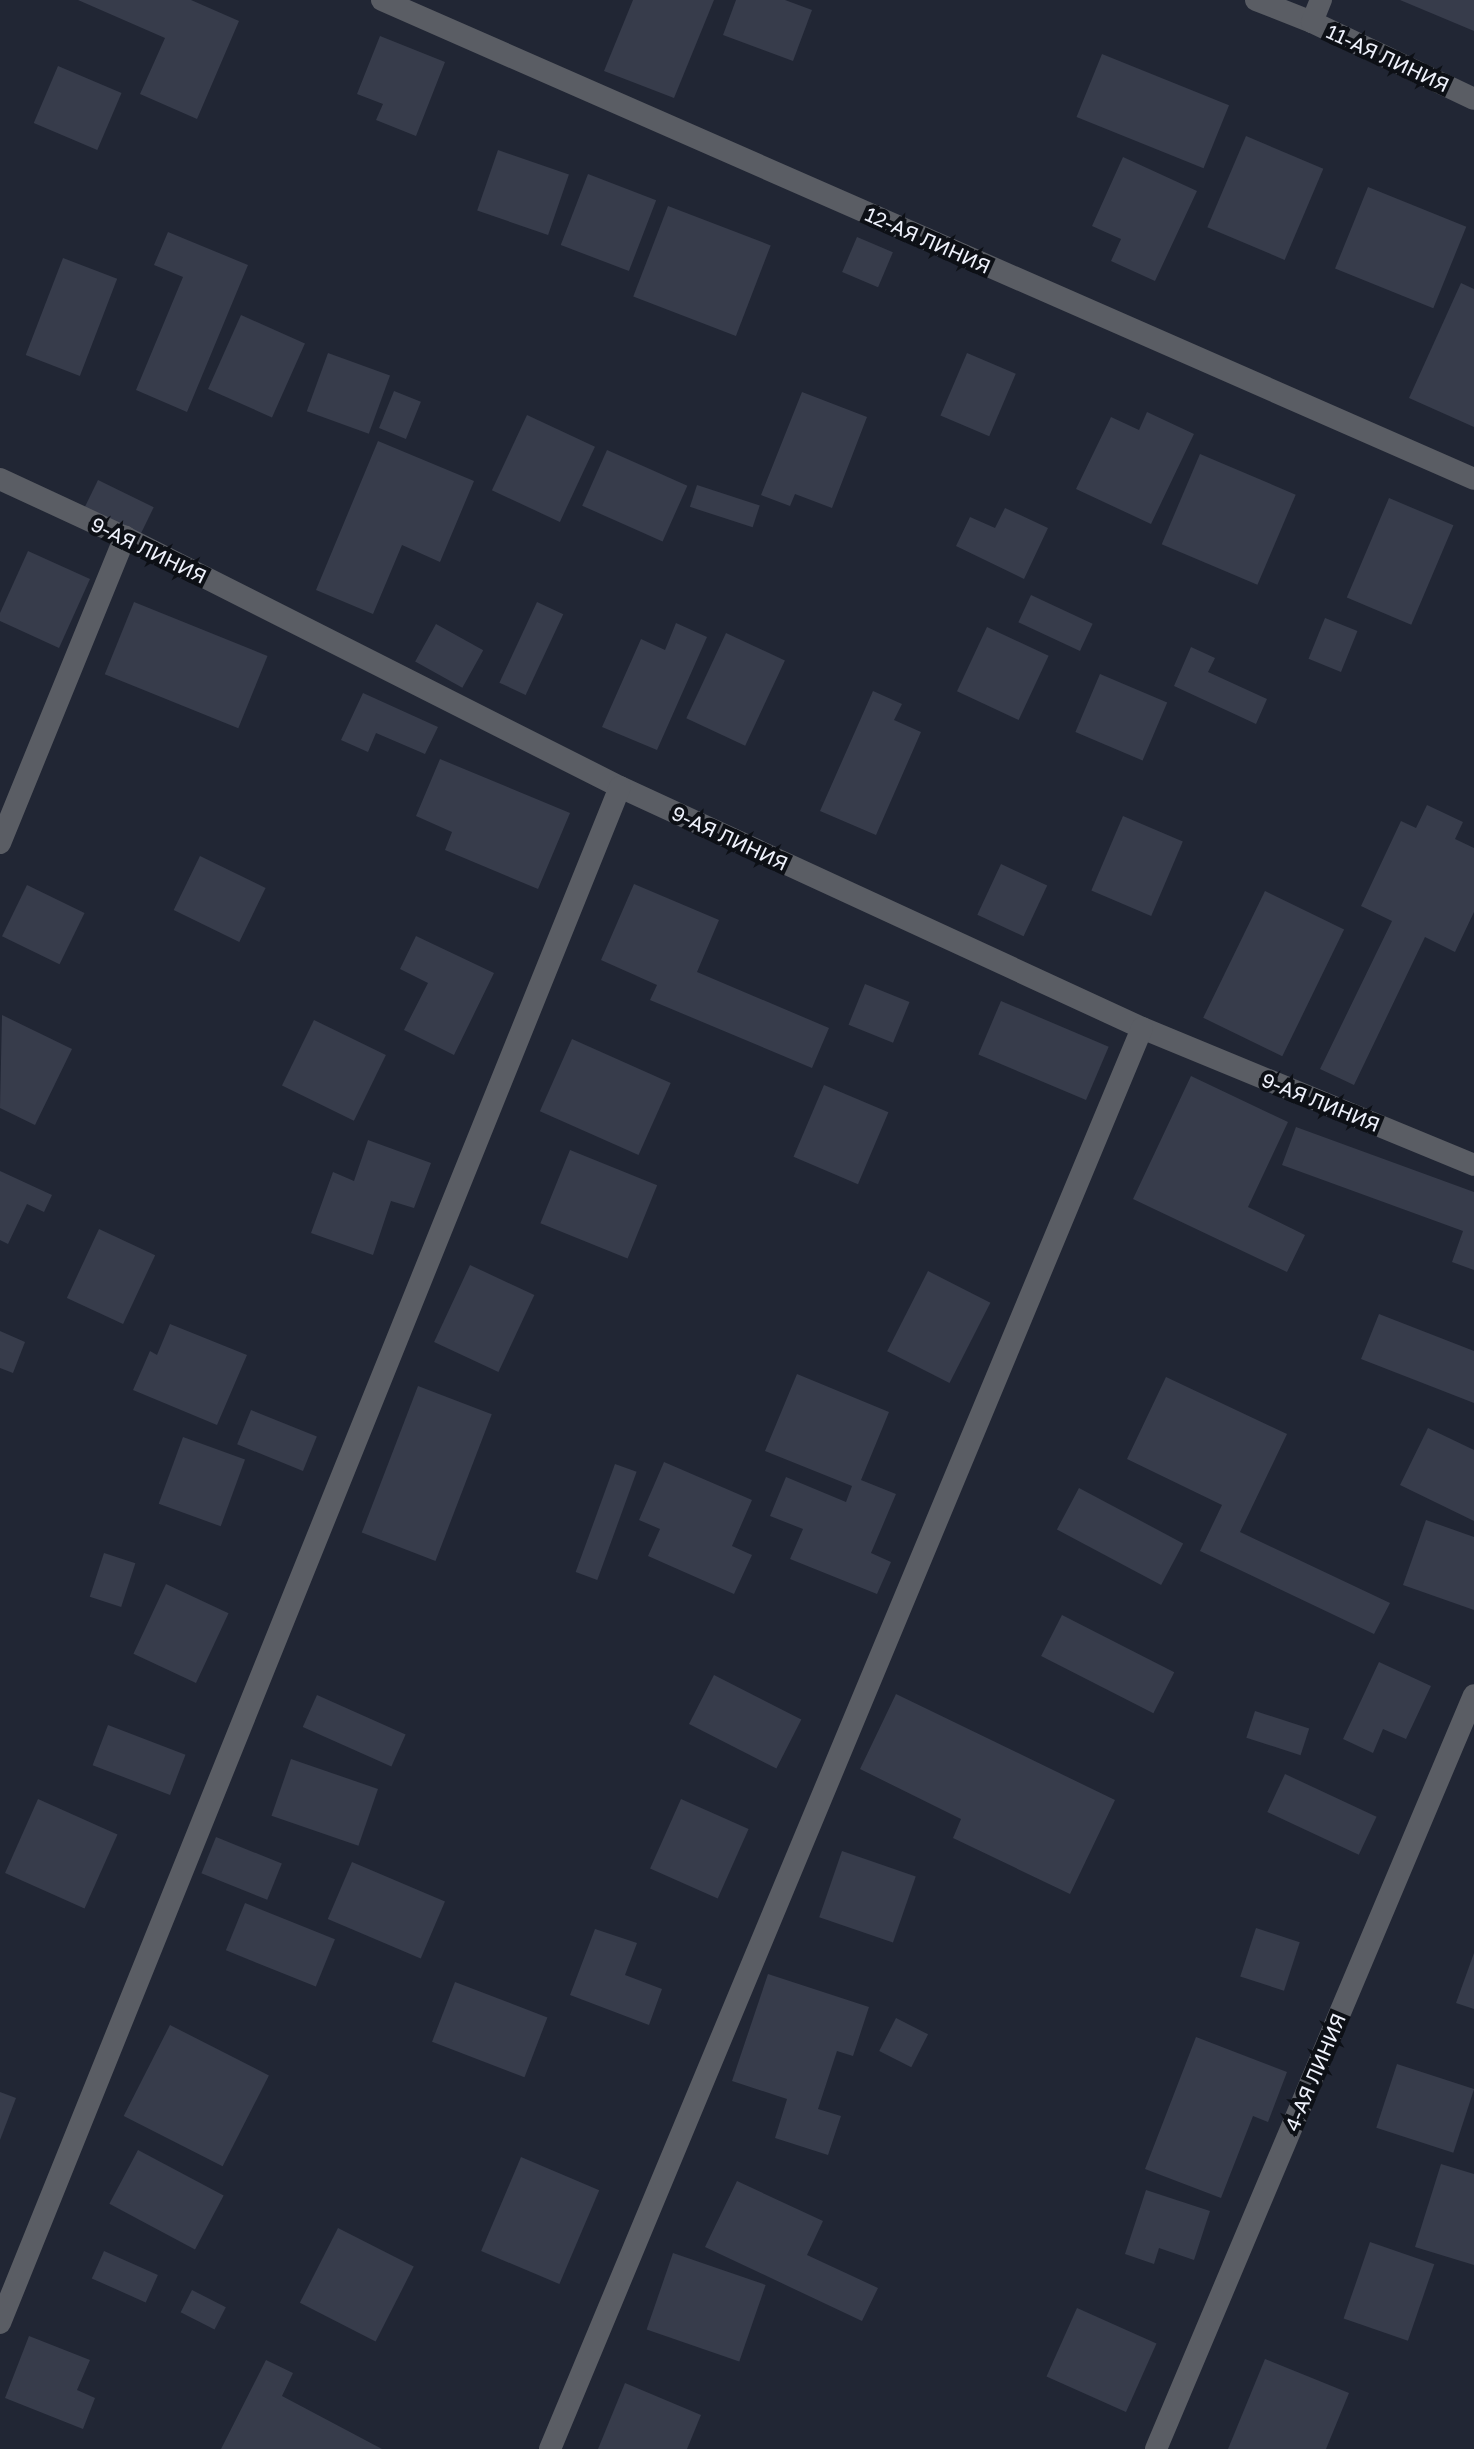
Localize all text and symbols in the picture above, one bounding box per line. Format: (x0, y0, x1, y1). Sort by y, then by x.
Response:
street label: 11-АЯ ЛИНИЯ (1323, 19, 1453, 97)
street label: 12-АЯ ЛИНИЯ (862, 202, 994, 278)
street label: 9-АЯ ЛИНИЯ (87, 512, 211, 588)
street label: 9-АЯ ЛИНИЯ (668, 801, 792, 875)
street label: 9-АЯ ЛИНИЯ (1258, 1067, 1384, 1137)
street label: 4-АЯ ЛИНИЯ (1279, 2010, 1351, 2134)

